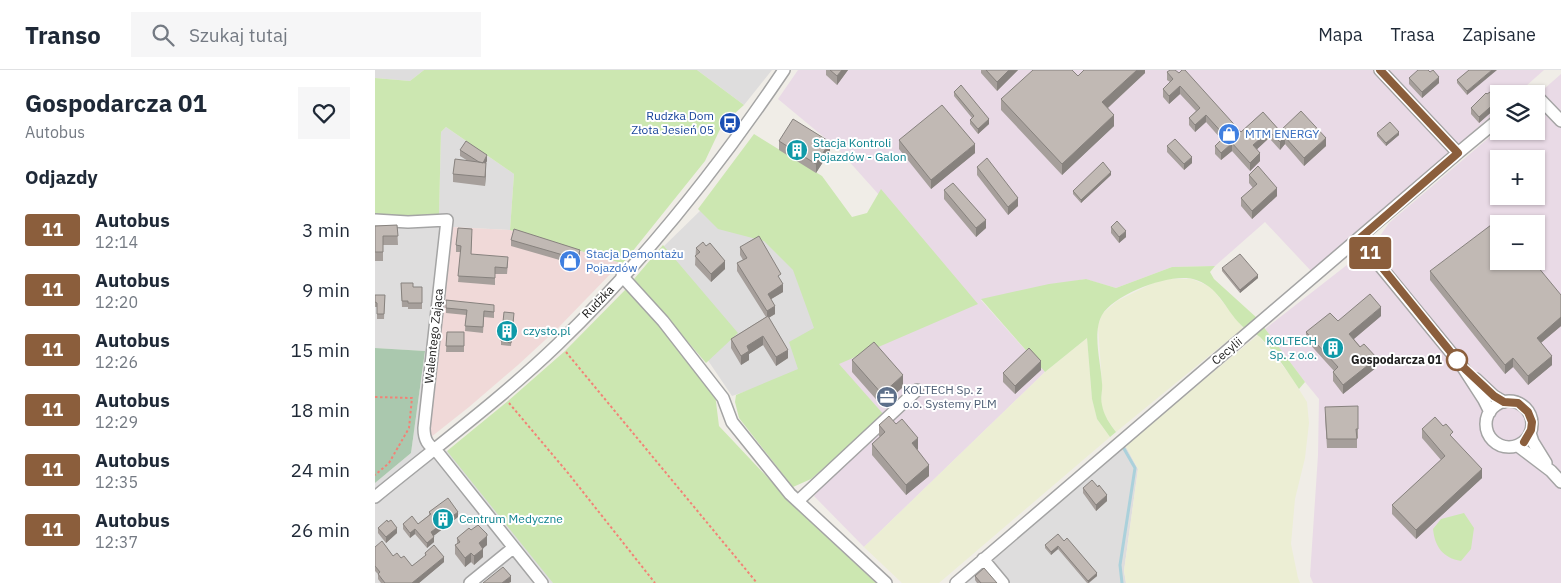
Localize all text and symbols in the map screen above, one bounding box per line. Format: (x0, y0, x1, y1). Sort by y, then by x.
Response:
search box (131, 12, 481, 57)
text: Transo (25, 19, 101, 51)
icon: search (149, 21, 177, 49)
text: Szukaj tutaj (189, 23, 288, 47)
text: Mapa (1318, 23, 1363, 46)
text: Trasa (1391, 23, 1435, 46)
text: Zapisane (1463, 23, 1536, 46)
map controls (1490, 85, 1545, 270)
button: layers (1490, 85, 1545, 140)
text: Gospodarcza 01 (25, 87, 207, 119)
button: heart (298, 87, 350, 139)
place label: Rudzka Dom Złota Jesień 05 (631, 108, 714, 137)
bus stop icon: Rudzka Dom Złota Jesień 05 (718, 111, 742, 135)
text: Autobus (25, 122, 85, 142)
shop icon: MTM ENERGY (1217, 122, 1241, 146)
place label: MTM ENERGY (1245, 126, 1319, 141)
place label: Stacja Kontroli Pojazdów - Galon (813, 135, 906, 164)
building icon: Stacja Kontroli Pojazdów - Galon (785, 138, 809, 162)
button: + (1490, 150, 1545, 205)
text: Odjazdy (25, 165, 98, 189)
text: Autobus (95, 208, 170, 232)
button: − (1490, 215, 1545, 270)
text: 11 (42, 218, 63, 241)
text: 3 min (302, 218, 350, 242)
text: 12:14 (95, 232, 138, 252)
line badge: 11 (1347, 237, 1393, 269)
text: 11 (1359, 241, 1381, 264)
place label: Stacja Demontażu Pojazdów (586, 246, 684, 275)
shop icon: Stacja Demontażu Pojazdów (558, 249, 582, 273)
text: Autobus (95, 268, 170, 292)
text: 11 (42, 278, 63, 301)
text: 9 min (302, 278, 350, 302)
street label: Rudzka (578, 282, 617, 321)
street label: Walentego Zająca (421, 287, 446, 384)
text: 12:20 (95, 292, 138, 312)
building icon: czysto.pl (495, 319, 519, 343)
place label: czysto.pl (523, 323, 570, 338)
text: Autobus (95, 328, 170, 352)
place label: KOLTECH Sp. z o.o. (1266, 333, 1317, 362)
street label: Cecylii (1208, 334, 1245, 368)
building icon: KOLTECH Sp. z o.o. (1321, 336, 1345, 360)
text: 11 (42, 338, 63, 361)
text: 15 min (291, 338, 350, 362)
marker: Gospodarcza 01 (1446, 349, 1468, 371)
text: 12:26 (95, 352, 138, 372)
place label: Gospodarcza 01 (1351, 352, 1442, 367)
place label: KOLTECH Sp. z o.o. Systemy PLM (903, 382, 997, 411)
office icon: KOLTECH Sp. z o.o. Systemy PLM (875, 385, 899, 409)
text: Autobus (95, 388, 170, 412)
text: 11 (42, 398, 63, 421)
text: 18 min (291, 398, 350, 422)
text: 12:29 (95, 412, 138, 432)
text: Autobus (95, 448, 170, 472)
text: 11 (42, 458, 63, 481)
text: 24 min (291, 458, 350, 482)
text: 12:35 (95, 472, 138, 492)
building icon: Centrum Medyczne (431, 507, 455, 531)
text: Autobus (95, 508, 170, 532)
place label: Centrum Medyczne (459, 511, 563, 526)
text: 11 (42, 518, 63, 541)
text: 26 min (291, 518, 350, 542)
text: 12:37 (95, 532, 138, 552)

